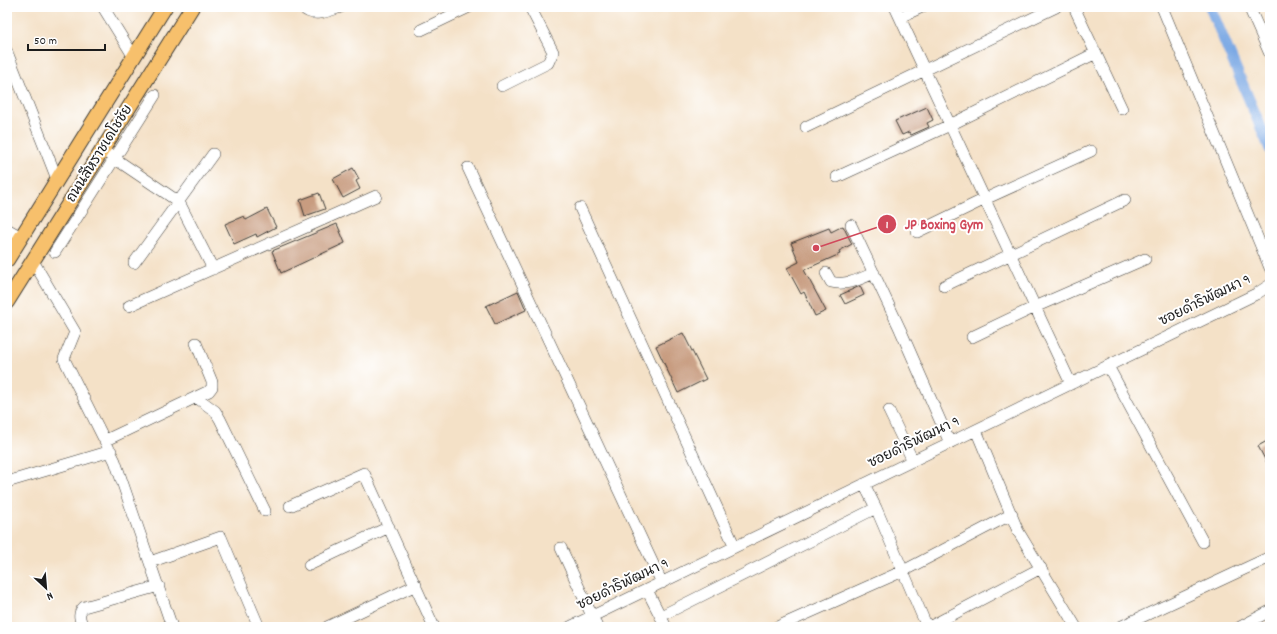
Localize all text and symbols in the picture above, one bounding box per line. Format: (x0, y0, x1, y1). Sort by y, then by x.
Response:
scale bar (28, 26, 105, 52)
text: 50 m (34, 33, 57, 50)
street label: ถนนสีหราชเดโชชัย (61, 101, 138, 207)
callout: JP Boxing Gym (877, 211, 992, 238)
text: JP Boxing Gym (905, 215, 983, 237)
text: 1 (886, 217, 889, 234)
street label: ซอยดำริพัฒนา 9 (1156, 270, 1254, 332)
street label: ซอยดำริพัฒนา 9 (865, 412, 963, 474)
street label: ซอยดำริพัฒนา 9 (574, 554, 672, 616)
north arrow (26, 568, 66, 608)
text: N (43, 587, 55, 604)

